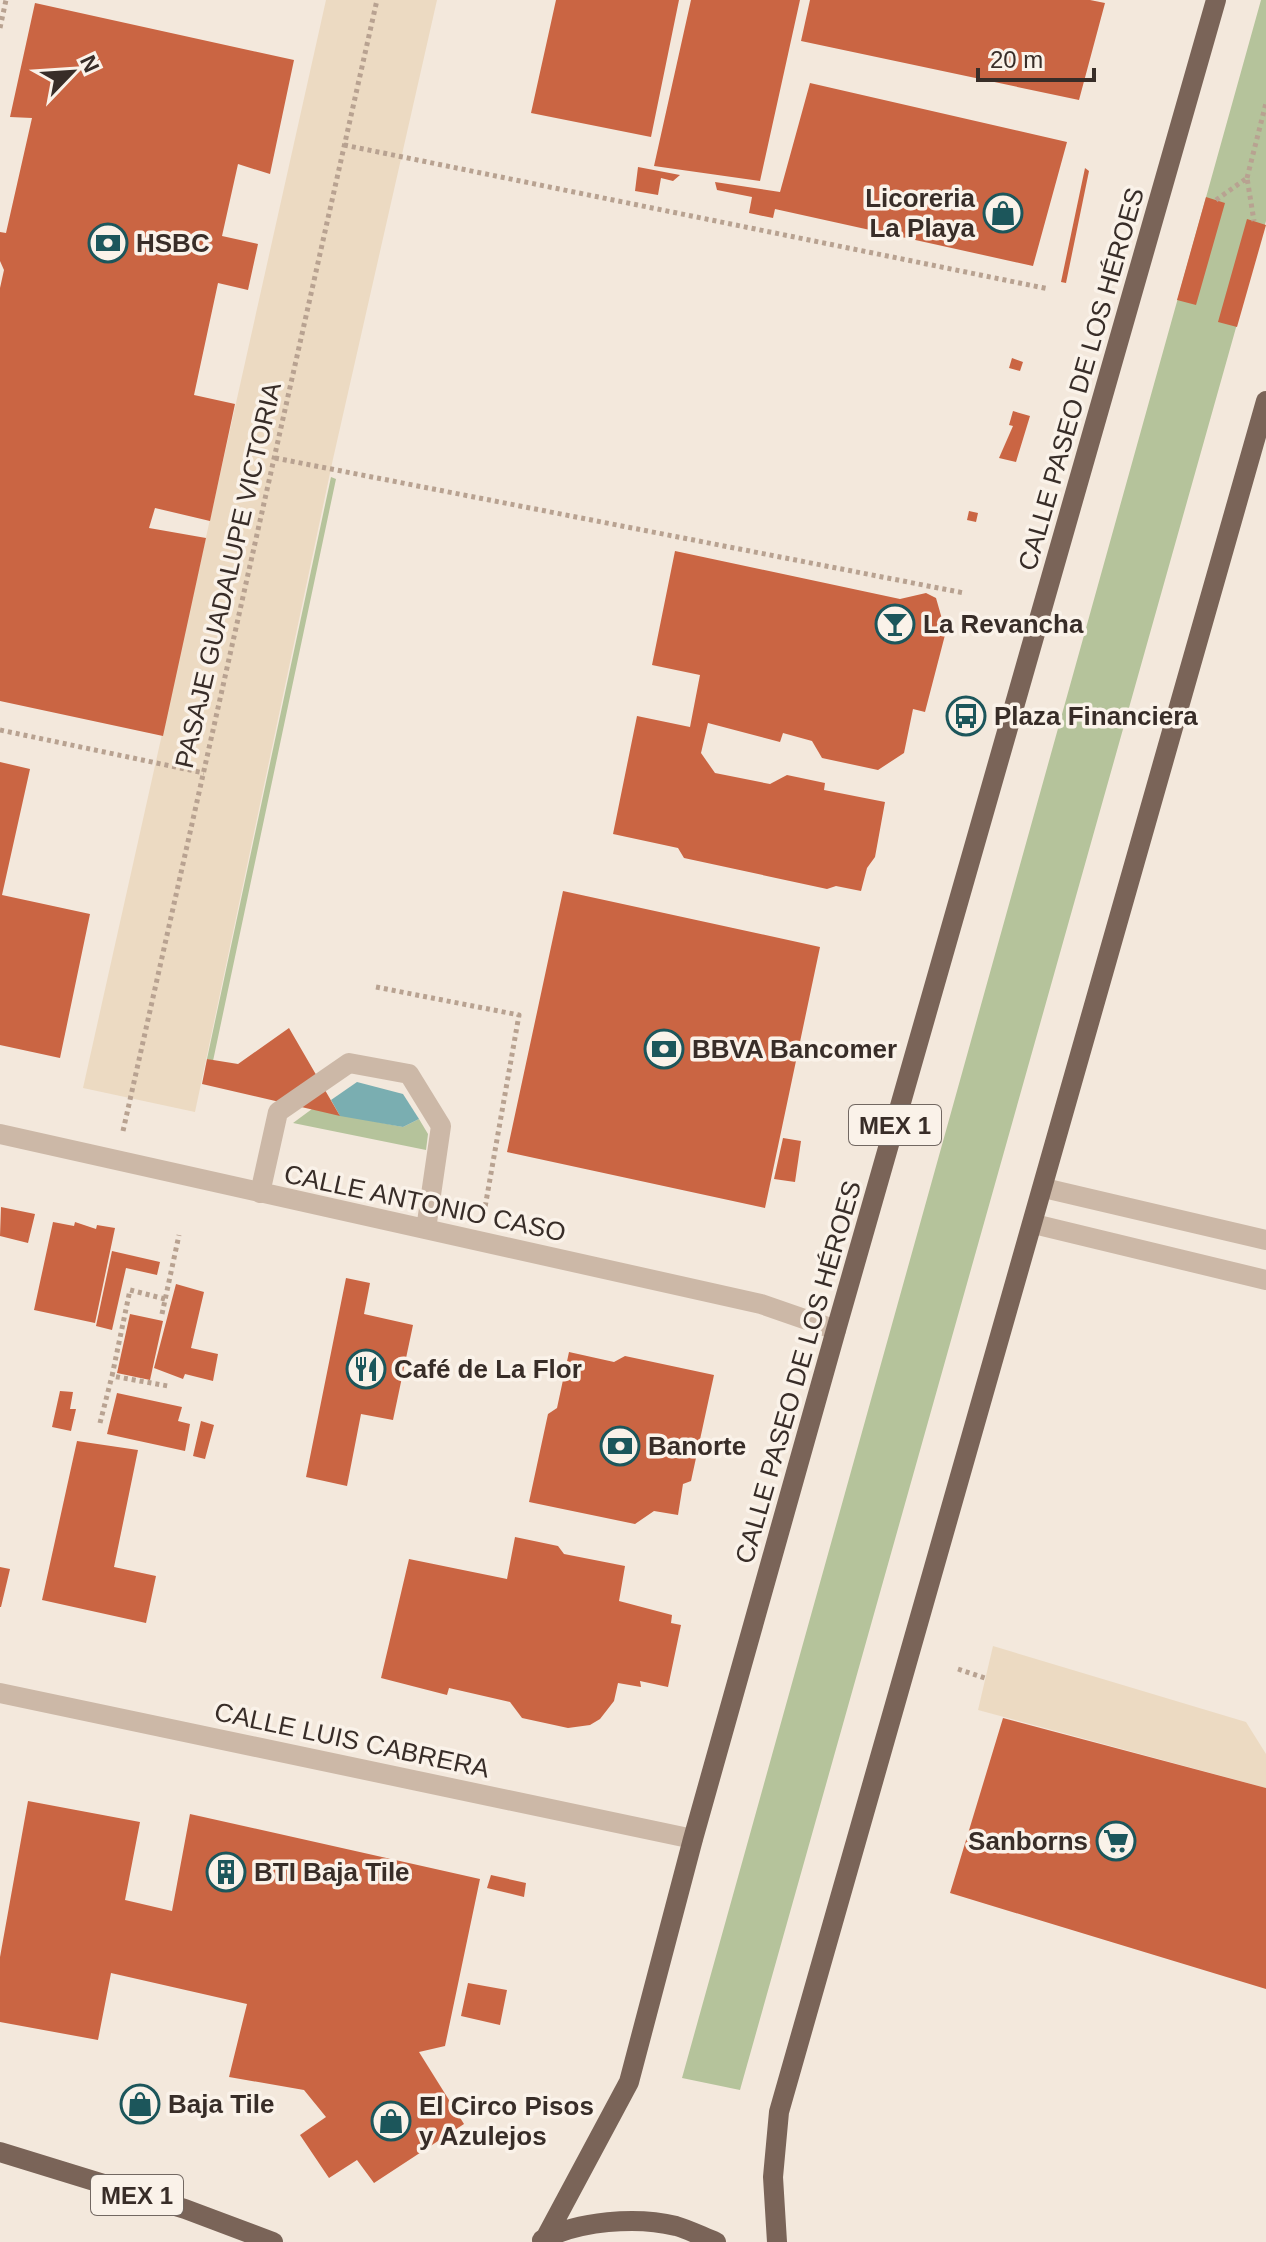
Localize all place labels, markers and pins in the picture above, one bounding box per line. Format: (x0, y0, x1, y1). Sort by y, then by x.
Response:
place label: Licoreria La Playa (865, 183, 976, 243)
shop icon: Licoreria La Playa (982, 192, 1024, 234)
bank icon: HSBC (87, 222, 129, 264)
place label: HSBC (136, 228, 210, 258)
bar icon: La Revancha (874, 603, 916, 645)
place label: La Revancha (923, 609, 1084, 639)
bus stop icon: Plaza Financiera (945, 695, 987, 737)
place label: Plaza Financiera (994, 701, 1198, 731)
bank icon: BBVA Bancomer (643, 1028, 685, 1070)
place label: BBVA Bancomer (692, 1034, 897, 1064)
restaurant icon: Café de La Flor (345, 1348, 387, 1390)
place label: Café de La Flor (394, 1354, 582, 1384)
bank icon: Banorte (599, 1425, 641, 1467)
place label: Banorte (648, 1431, 746, 1461)
supermarket icon: Sanborns (1095, 1820, 1137, 1862)
place label: Sanborns (968, 1826, 1088, 1856)
building icon: BTI Baja Tile (205, 1851, 247, 1893)
place label: BTI Baja Tile (254, 1857, 410, 1887)
shop icon: Baja Tile (119, 2083, 161, 2125)
place label: Baja Tile (168, 2089, 274, 2119)
place label: El Circo Pisos y Azulejos (419, 2091, 594, 2151)
shop icon: El Circo Pisos y Azulejos (370, 2100, 412, 2142)

